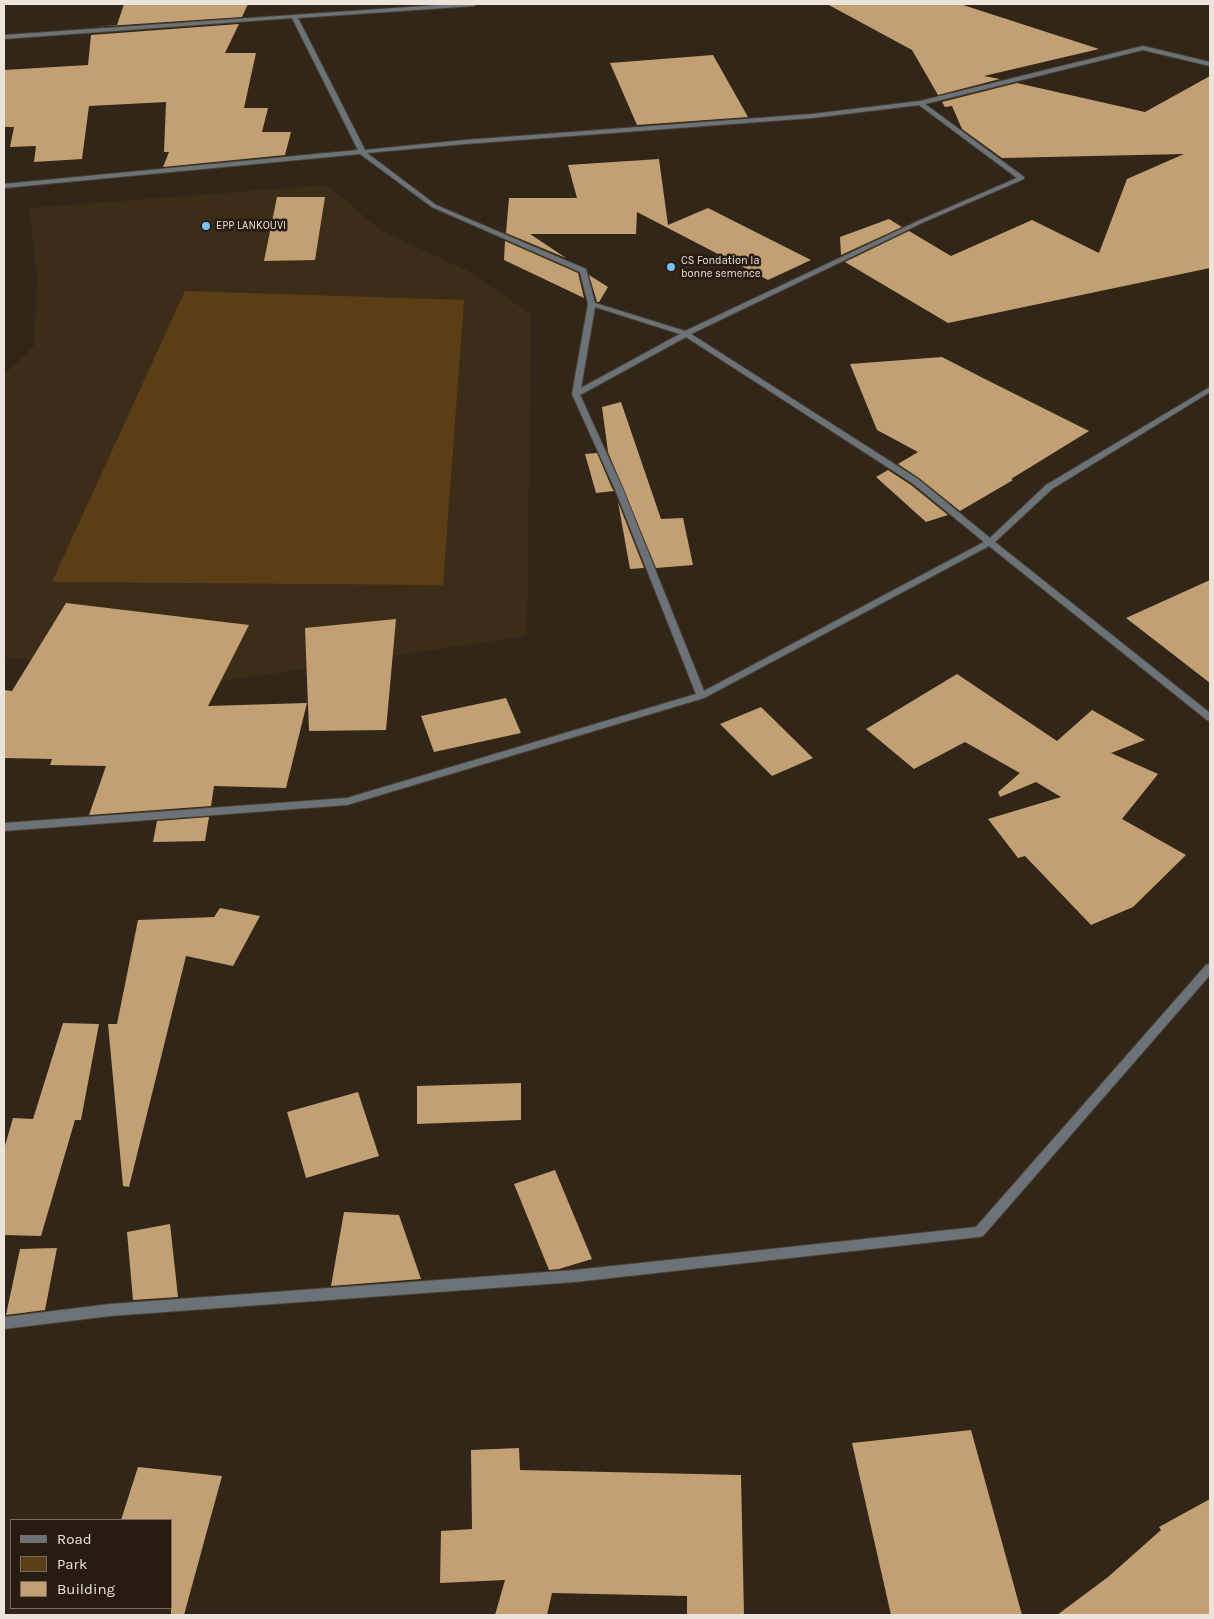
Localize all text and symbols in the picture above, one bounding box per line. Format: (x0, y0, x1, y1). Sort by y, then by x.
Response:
place label: EPP LANKOUVI (216, 219, 286, 233)
marker: EPP LANKOUVI (200, 220, 212, 232)
place label: CS Fondation la bonne semence (681, 254, 760, 280)
marker: CS Fondation la bonne semence (665, 261, 677, 273)
legend (10, 1519, 172, 1609)
text: Road (57, 1530, 92, 1548)
text: Park (57, 1555, 87, 1573)
text: Building (57, 1580, 115, 1598)

